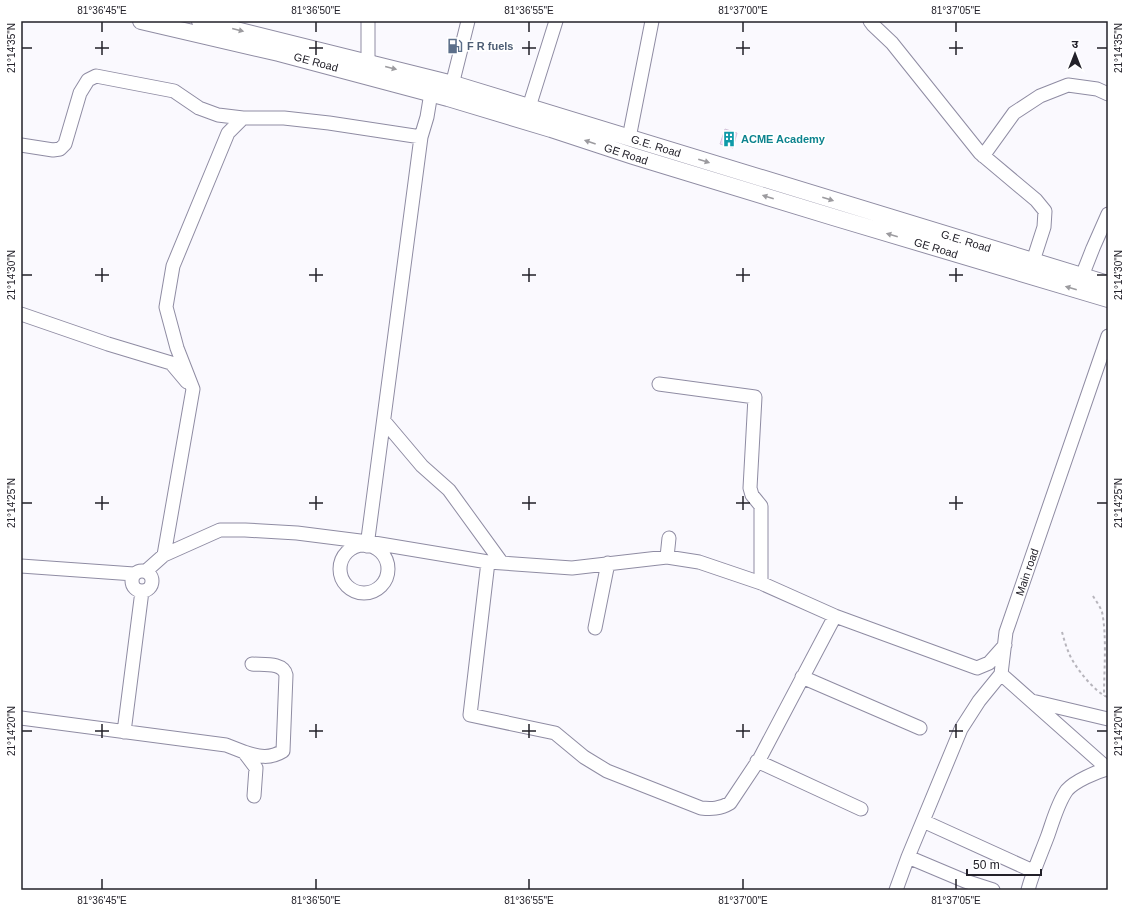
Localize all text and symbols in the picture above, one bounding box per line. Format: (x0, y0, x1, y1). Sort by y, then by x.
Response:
text: 81°36'45"E (77, 5, 127, 16)
text: 81°36'50"E (291, 5, 341, 16)
text: 81°36'55"E (504, 5, 554, 16)
text: 81°37'00"E (718, 5, 768, 16)
text: 81°37'05"E (931, 5, 981, 16)
text: 21°14'35"N (6, 23, 17, 73)
text: 21°14'35"N (1113, 23, 1124, 73)
one-way arrow (231, 28, 244, 34)
north arrow (1055, 34, 1095, 74)
fuel station icon: F R fuels (446, 37, 464, 55)
text: उ (1072, 38, 1079, 50)
place label: F R fuels (467, 40, 513, 52)
street label: GE Road (293, 50, 339, 74)
one-way arrow (385, 65, 397, 71)
building icon: ACME Academy (720, 130, 738, 148)
street label: G.E. Road (630, 133, 682, 159)
place label: ACME Academy (741, 133, 826, 145)
one-way arrow (584, 139, 596, 145)
street label: GE Road (603, 141, 649, 167)
one-way arrow (698, 158, 710, 164)
one-way arrow (761, 194, 773, 200)
one-way arrow (822, 196, 834, 202)
street label: G.E. Road (940, 228, 992, 254)
one-way arrow (886, 232, 898, 238)
street label: GE Road (913, 236, 959, 260)
text: 21°14'30"N (6, 250, 17, 300)
text: 21°14'30"N (1113, 250, 1124, 300)
one-way arrow (1064, 285, 1076, 291)
text: 21°14'25"N (6, 478, 17, 528)
text: 21°14'25"N (1113, 478, 1124, 528)
street label: Main road (1013, 547, 1041, 597)
text: 21°14'20"N (6, 706, 17, 756)
text: 21°14'20"N (1113, 706, 1124, 756)
scale bar (967, 851, 1041, 877)
text: 50 m (973, 858, 1000, 872)
text: 81°36'45"E (77, 895, 127, 906)
text: 81°36'50"E (291, 895, 341, 906)
text: 81°36'55"E (504, 895, 554, 906)
text: 81°37'00"E (718, 895, 768, 906)
text: 81°37'05"E (931, 895, 981, 906)

